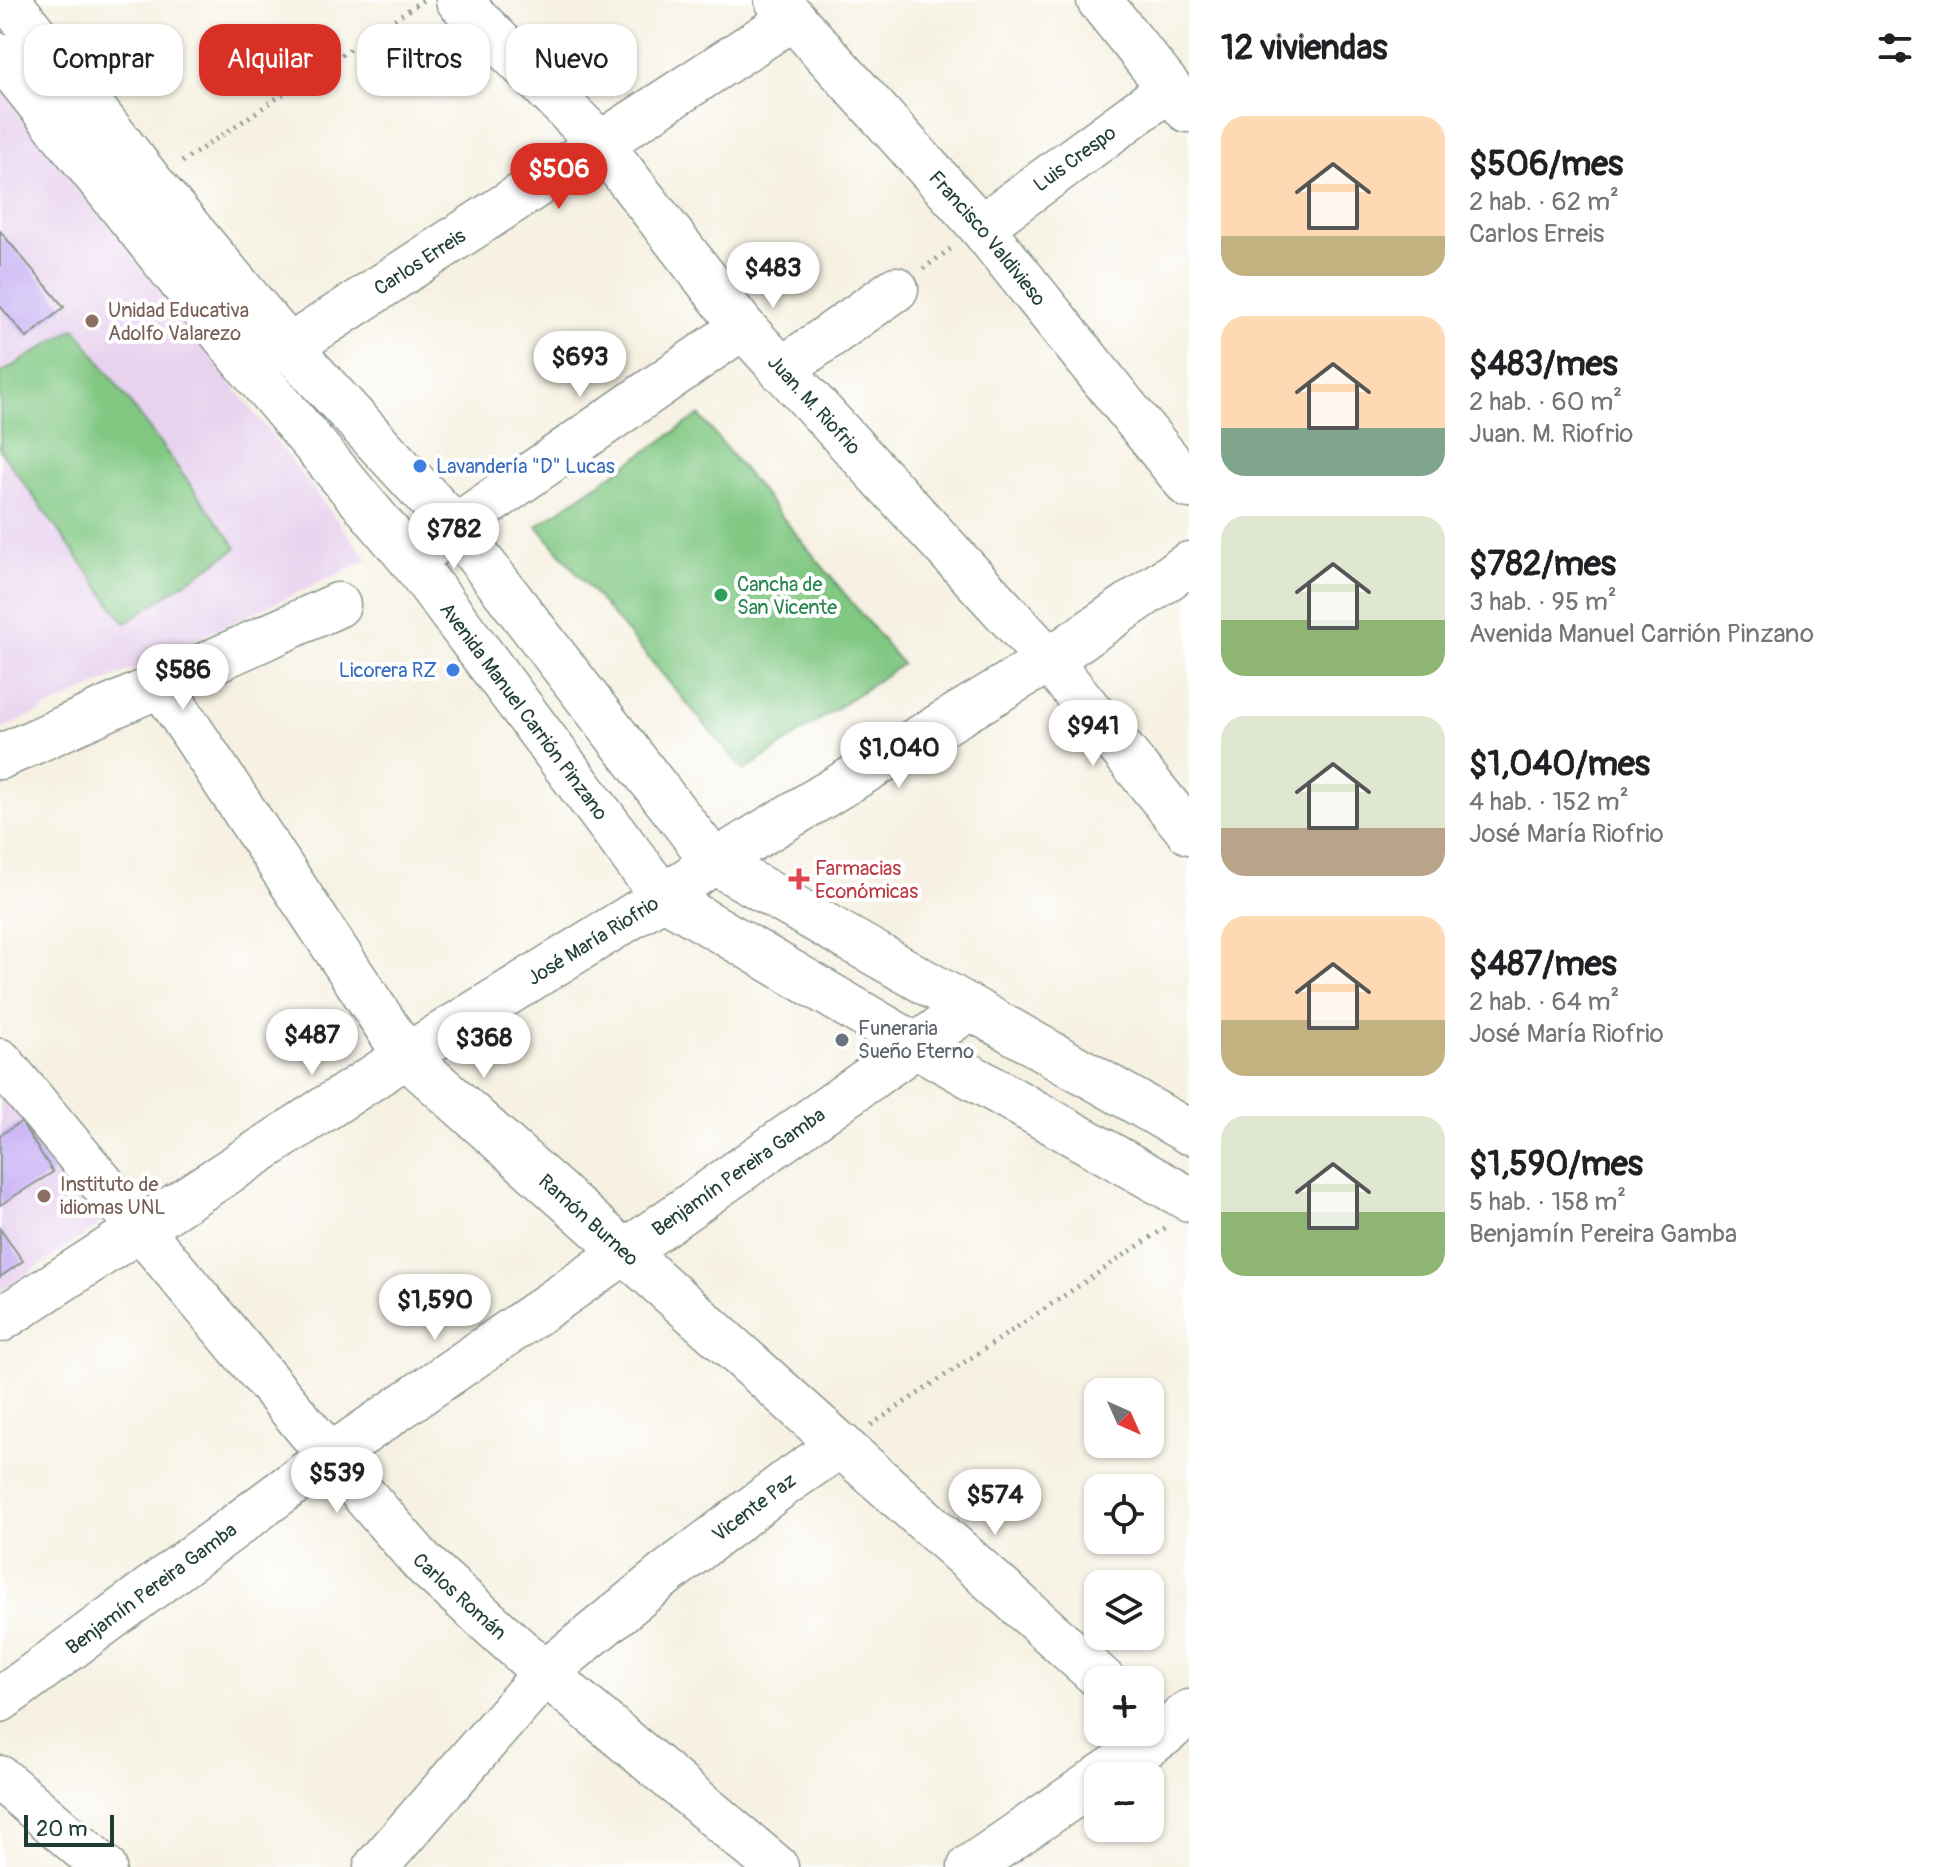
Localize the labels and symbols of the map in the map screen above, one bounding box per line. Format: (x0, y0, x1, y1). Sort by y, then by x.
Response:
street label: Luis Crespo (1028, 120, 1121, 197)
pin: $506 (512, 143, 606, 211)
street label: Francisco Valdivieso (924, 165, 1052, 311)
street label: Carlos Erreis (369, 223, 470, 301)
pin: $483 (726, 242, 820, 310)
place label: Unidad Educativa Adolfo Valarezo (108, 298, 249, 346)
marker: Unidad Educativa Adolfo Valarezo (83, 312, 101, 330)
pin: $693 (533, 331, 627, 399)
street label: Juan. M. Riofrio (762, 350, 866, 460)
place label: Lavandería "D" Lucas (436, 454, 615, 479)
marker: Lavandería "D" Lucas (411, 457, 429, 475)
pin: $782 (407, 503, 501, 571)
place label: Cancha de San Vicente (737, 572, 837, 620)
marker: Cancha de San Vicente (712, 586, 730, 604)
street label: Avenida Manuel Carrión Pinzano (435, 597, 614, 825)
pin: $586 (136, 644, 230, 712)
place label: Licorera RZ (339, 658, 437, 683)
marker: Licorera RZ (444, 661, 462, 679)
pin: $941 (1046, 700, 1140, 768)
pin: $1,040 (834, 722, 964, 790)
place label: Farmacias Económicas (815, 856, 918, 904)
marker: Farmacias Económicas (790, 870, 808, 888)
street label: José María Riofrio (523, 890, 663, 990)
pin: $487 (265, 1009, 359, 1077)
pin: $368 (437, 1012, 531, 1080)
place label: Funeraria Sueño Eterno (858, 1016, 974, 1064)
marker: Funeraria Sueño Eterno (833, 1031, 851, 1049)
street label: Benjamín Pereira Gamba (647, 1102, 830, 1242)
street label: Ramón Burneo (534, 1168, 644, 1271)
place label: Instituto de idiomas UNL (60, 1172, 165, 1220)
marker: Instituto de idiomas UNL (35, 1187, 53, 1205)
pin: $1,590 (370, 1274, 500, 1342)
north arrow (1084, 1378, 1164, 1458)
pin: $539 (290, 1447, 384, 1515)
street label: Vicente Paz (707, 1467, 800, 1547)
pin: $574 (948, 1469, 1042, 1537)
street label: Benjamín Pereira Gamba (61, 1517, 242, 1660)
street label: Carlos Román (407, 1548, 512, 1645)
scale bar (24, 1811, 114, 1847)

